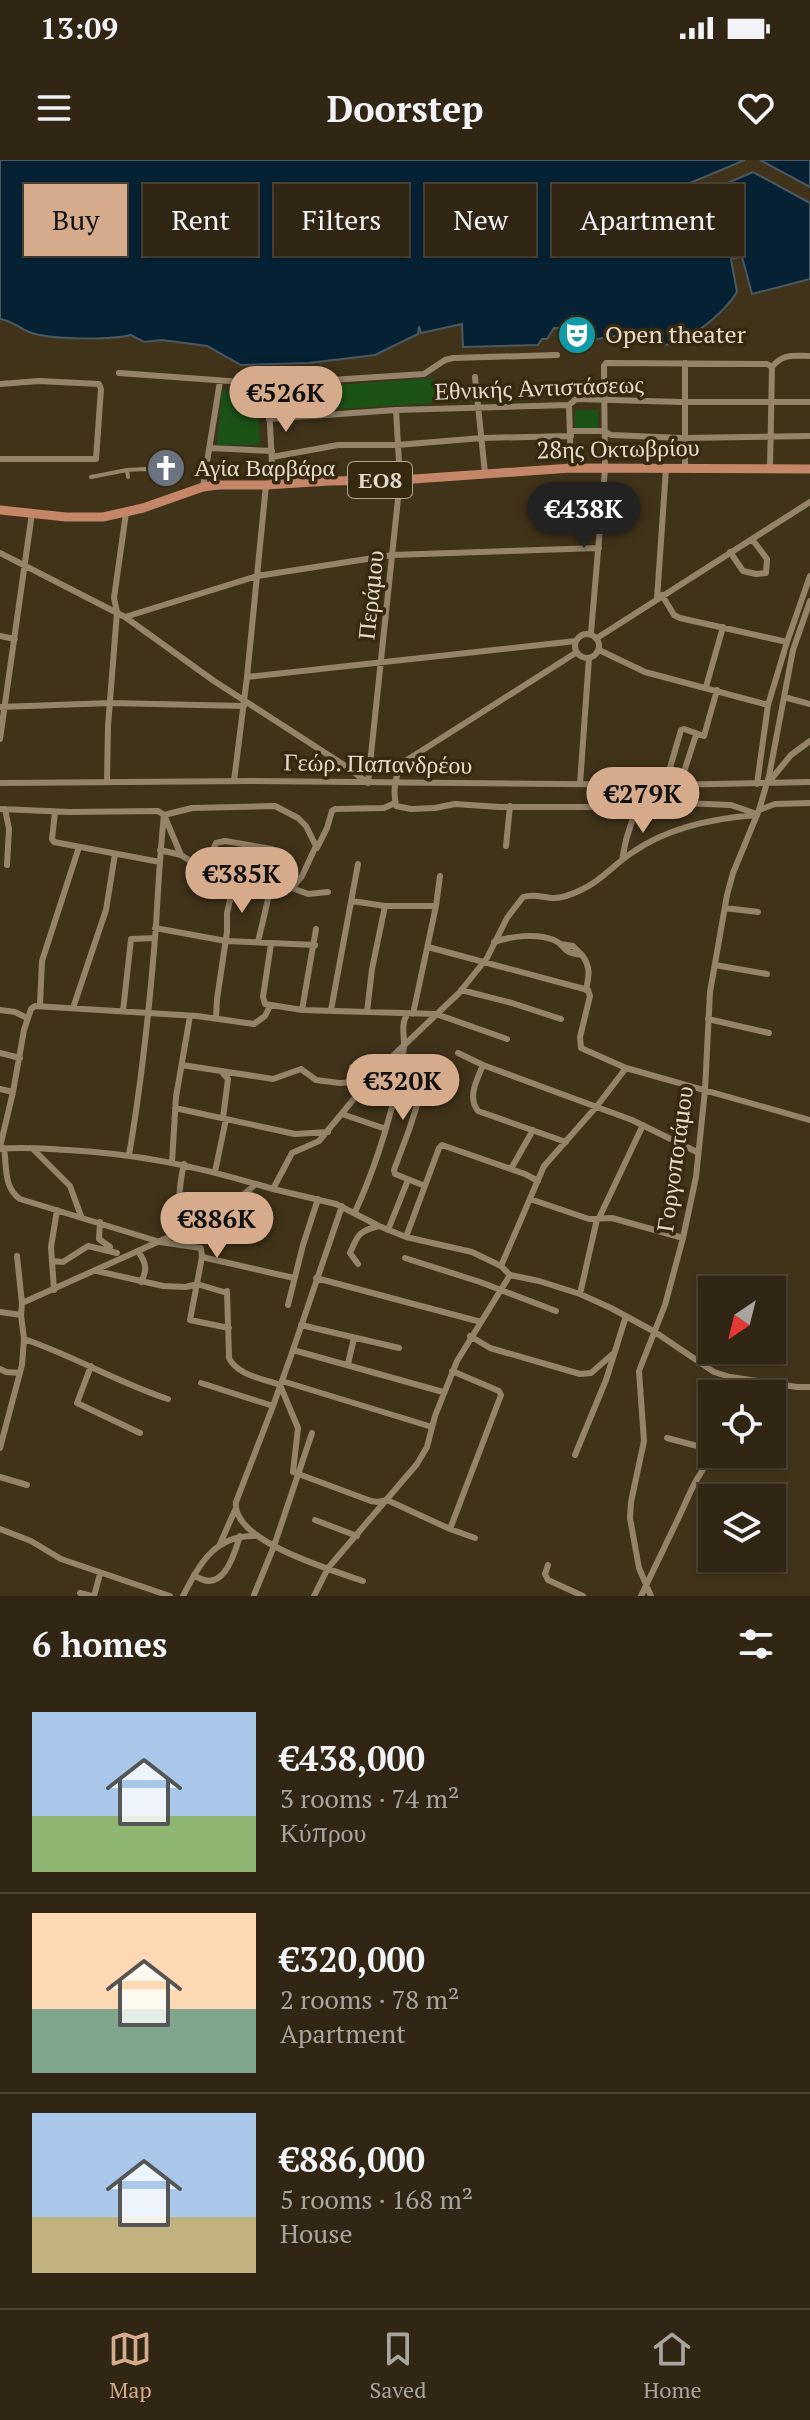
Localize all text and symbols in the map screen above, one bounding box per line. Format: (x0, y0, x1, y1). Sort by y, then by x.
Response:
text: 13:09 (40, 8, 118, 48)
text: Doorstep (327, 85, 483, 132)
icon: menu (32, 86, 76, 130)
icon: heart (734, 86, 778, 130)
chip: Buy (24, 184, 127, 256)
chip: Rent (143, 184, 258, 256)
chip: Filters (274, 184, 409, 256)
chip: New (425, 184, 536, 256)
chip: Apartment (552, 184, 744, 256)
theatre icon: Open theater (556, 314, 598, 356)
place label: Open theater (605, 318, 747, 350)
pin: €526K (230, 366, 342, 434)
street label: Εθνικής Αντιστάσεως (434, 367, 645, 407)
text: €526K (247, 375, 325, 409)
street label: 28ης Οκτωβρίου (536, 431, 700, 465)
church icon: Αγία Βαρβάρα (145, 447, 187, 489)
place label: Αγία Βαρβάρα (194, 451, 335, 483)
road number: ΕΟ8 (348, 462, 412, 498)
pin: €438K (528, 482, 640, 550)
text: €438K (545, 491, 623, 525)
street label: Περάμου (349, 549, 391, 641)
street label: Γεώρ. Παπανδρέου (283, 745, 473, 781)
pin: €279K (587, 767, 699, 835)
text: €279K (604, 776, 682, 810)
pin: €385K (186, 847, 298, 915)
text: €385K (203, 856, 281, 890)
pin: €320K (347, 1054, 459, 1122)
text: €320K (364, 1063, 442, 1097)
street label: Γοργοποτάμου (648, 1084, 700, 1234)
pin: €886K (161, 1192, 273, 1260)
text: €886K (178, 1201, 256, 1235)
north arrow (698, 1276, 786, 1364)
map controls (698, 1276, 786, 1572)
button: locate (698, 1380, 786, 1468)
button: layers (698, 1484, 786, 1572)
text: 6 homes (32, 1622, 167, 1667)
icon: filters (734, 1622, 778, 1666)
text: €438,000 (280, 1736, 425, 1781)
icon: home (96, 1744, 192, 1840)
text: 3 rooms · 74 m² (280, 1781, 459, 1815)
text: Κύπρου (280, 1815, 367, 1849)
text: €320,000 (280, 1937, 425, 1982)
icon: home (96, 1945, 192, 2041)
text: 2 rooms · 78 m² (280, 1982, 459, 2016)
text: Apartment (280, 2016, 406, 2050)
text: €886,000 (280, 2137, 425, 2182)
icon: home (96, 2145, 192, 2241)
text: 5 rooms · 168 m² (280, 2182, 473, 2216)
text: House (280, 2216, 353, 2250)
tab: Map (108, 2327, 152, 2404)
tab: Saved (369, 2327, 426, 2404)
tab: Home (643, 2327, 702, 2404)

